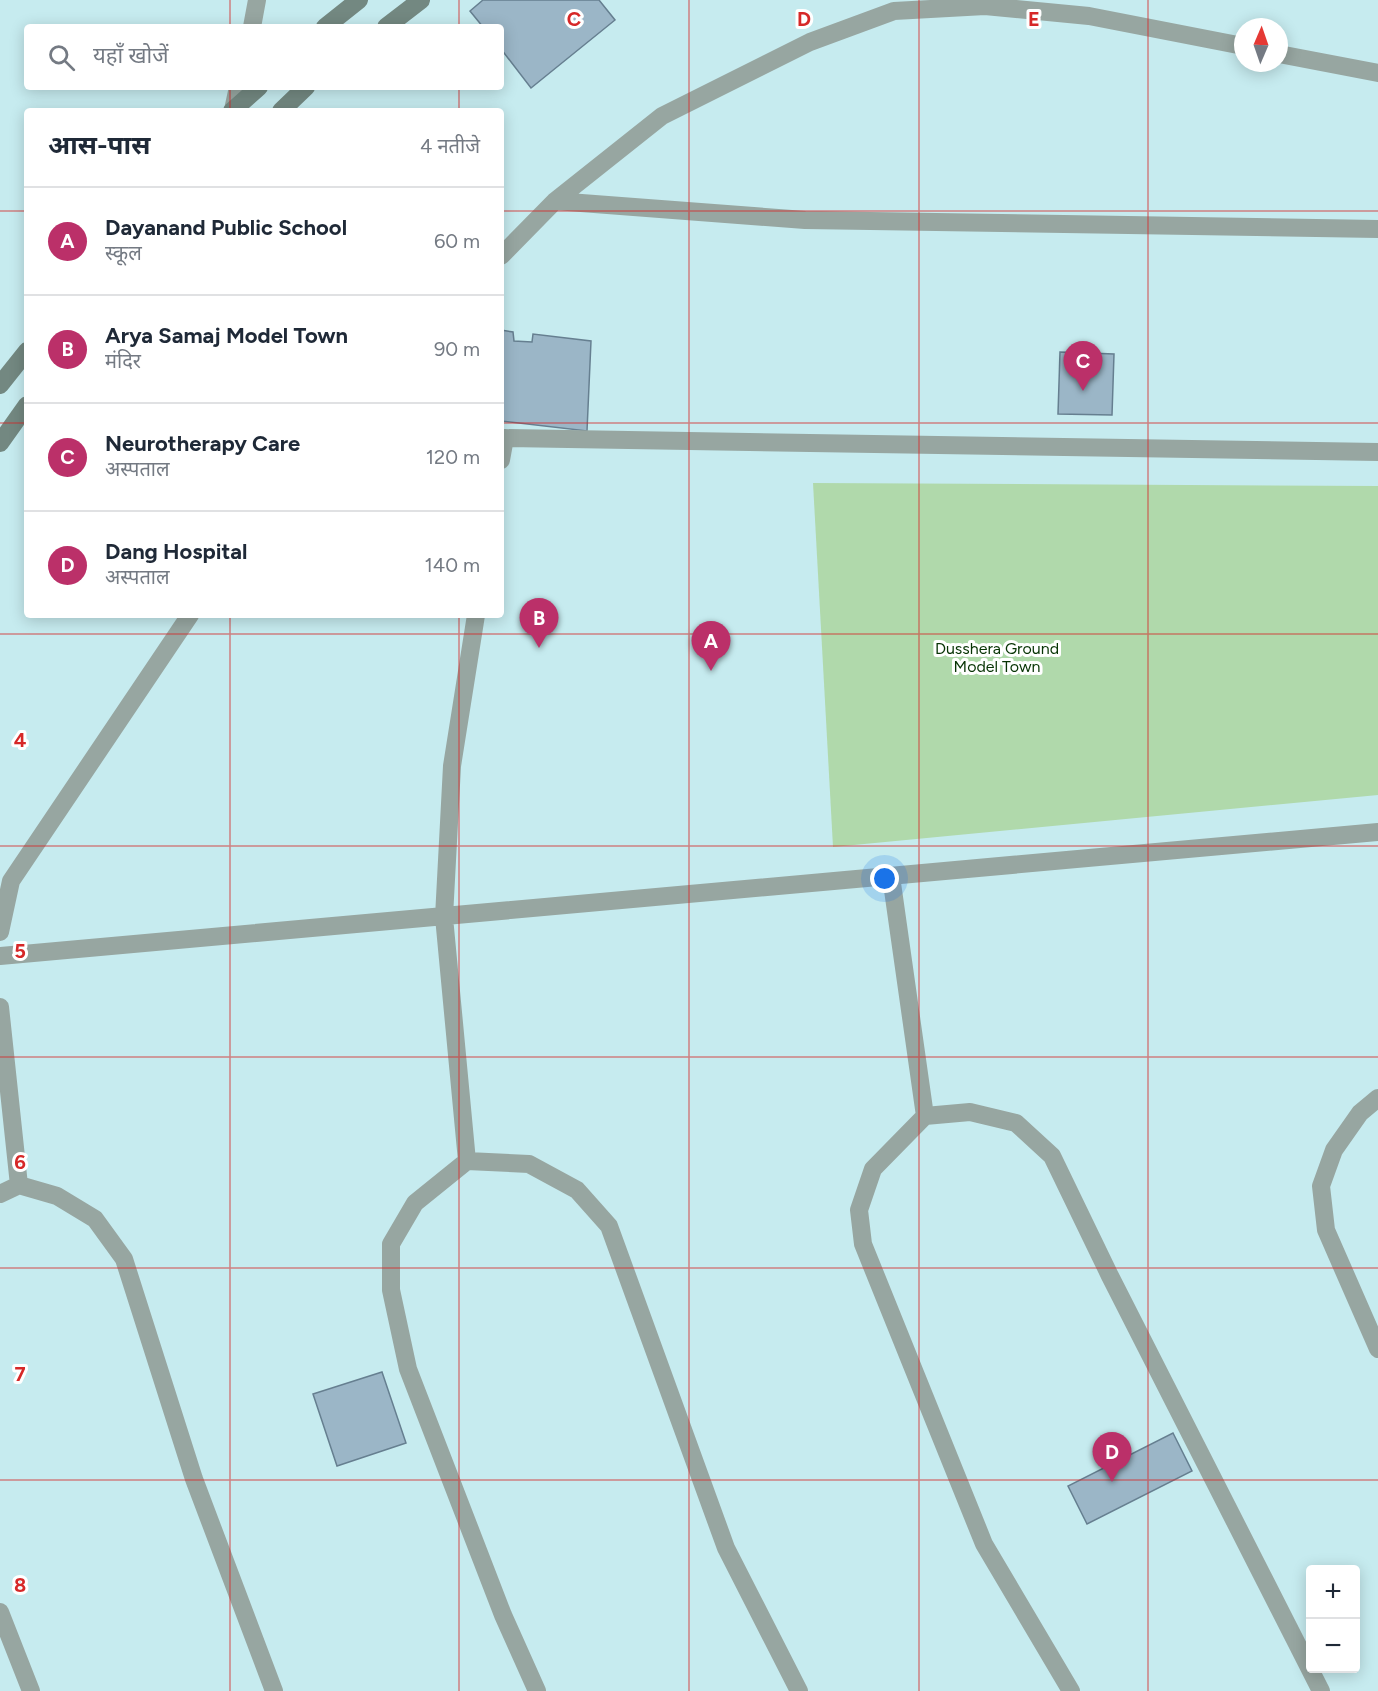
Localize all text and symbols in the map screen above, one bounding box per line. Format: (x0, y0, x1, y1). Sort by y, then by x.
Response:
text: C (567, 7, 581, 31)
text: D (797, 7, 811, 31)
text: E (1028, 7, 1040, 31)
north arrow (1234, 18, 1288, 72)
search box (24, 24, 504, 90)
icon: search (45, 41, 78, 74)
text: यहाँ खोजें (93, 42, 169, 69)
text: आस-पास (48, 129, 150, 161)
text: 4 नतीजे (420, 134, 480, 158)
text: Dayanand Public School (105, 214, 347, 241)
text: A (60, 229, 75, 253)
text: 60 m (434, 229, 480, 253)
text: स्कूल (105, 241, 142, 265)
text: Arya Samaj Model Town (105, 322, 348, 349)
text: B (61, 337, 74, 361)
text: 90 m (434, 337, 480, 361)
pin: C (1064, 342, 1102, 391)
text: मंदिर (105, 349, 141, 373)
text: Neurotherapy Care (105, 430, 300, 457)
text: C (60, 445, 75, 469)
text: 120 m (426, 445, 480, 469)
text: अस्पताल (105, 457, 170, 481)
text: Dang Hospital (105, 538, 247, 565)
text: D (61, 553, 75, 577)
text: 140 m (425, 553, 480, 577)
text: अस्पताल (105, 565, 170, 589)
pin: B (520, 598, 558, 648)
pin: A (692, 622, 730, 671)
park label: Dusshera Ground Model Town (935, 639, 1059, 676)
text: 4 (14, 728, 27, 752)
your location (870, 864, 899, 893)
text: 5 (14, 939, 26, 963)
text: 6 (14, 1150, 26, 1174)
text: 7 (14, 1362, 26, 1386)
pin: D (1092, 1432, 1132, 1482)
map controls (1306, 1565, 1360, 1673)
button: + (1306, 1565, 1360, 1619)
text: 8 (14, 1573, 26, 1597)
button: − (1306, 1619, 1360, 1673)

